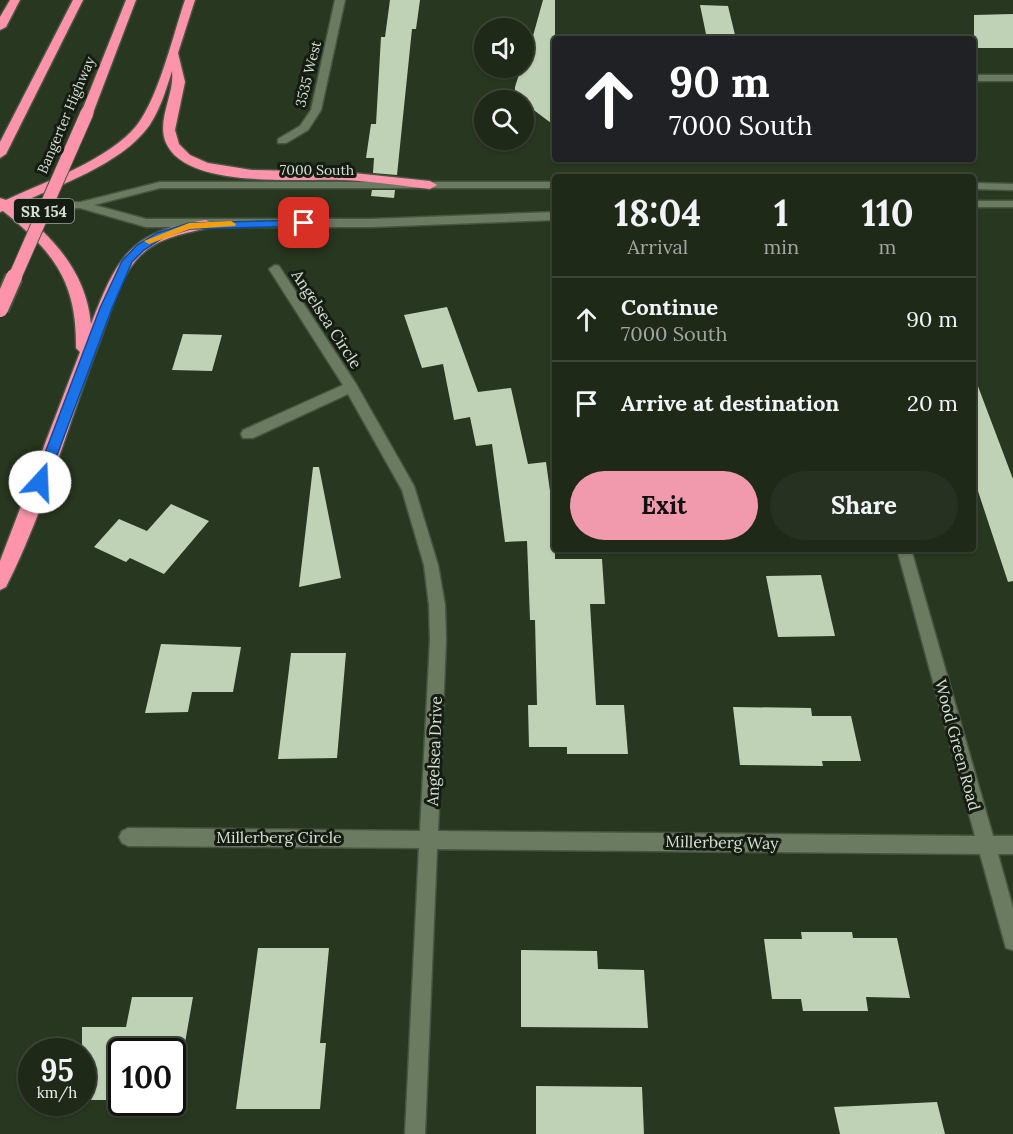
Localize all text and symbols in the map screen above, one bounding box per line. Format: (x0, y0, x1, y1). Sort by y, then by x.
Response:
map controls (474, 18, 534, 150)
button: sound (474, 18, 534, 78)
street label: 3535 West (291, 39, 325, 109)
street label: Bangerter Highway (33, 53, 99, 176)
text: 90 m (669, 55, 770, 109)
icon: ahead (570, 60, 648, 138)
button: search (474, 90, 534, 150)
text: 7000 South (669, 108, 813, 142)
street label: 7000 South (280, 161, 354, 179)
text: 18:04 (614, 190, 701, 236)
text: 1 (774, 190, 789, 236)
text: 110 (861, 190, 914, 236)
pin (278, 197, 329, 248)
road number: SR 154 (14, 199, 74, 223)
icon: arrive (287, 206, 320, 239)
text: Arrival (627, 234, 688, 259)
text: min (763, 234, 799, 259)
text: m (879, 234, 896, 259)
street label: Angelsea Circle (287, 265, 367, 373)
text: Continue (621, 293, 718, 321)
icon: ahead (570, 303, 603, 336)
text: 90 m (906, 305, 958, 333)
text: 7000 South (621, 321, 727, 346)
icon: arrive (570, 387, 603, 420)
text: Arrive at destination (621, 389, 839, 417)
text: 20 m (907, 389, 958, 417)
position arrow (8, 450, 72, 514)
button: Exit (570, 471, 758, 540)
button: Share (770, 471, 958, 540)
street label: Wood Green Road (931, 677, 985, 813)
street label: Angelsea Drive (422, 695, 446, 807)
street label: Millerberg Circle (216, 827, 342, 847)
street label: Millerberg Way (665, 831, 779, 853)
speed limit sign: 100 (108, 1038, 186, 1116)
text: 95 (40, 1051, 74, 1089)
text: km/h (37, 1083, 77, 1102)

